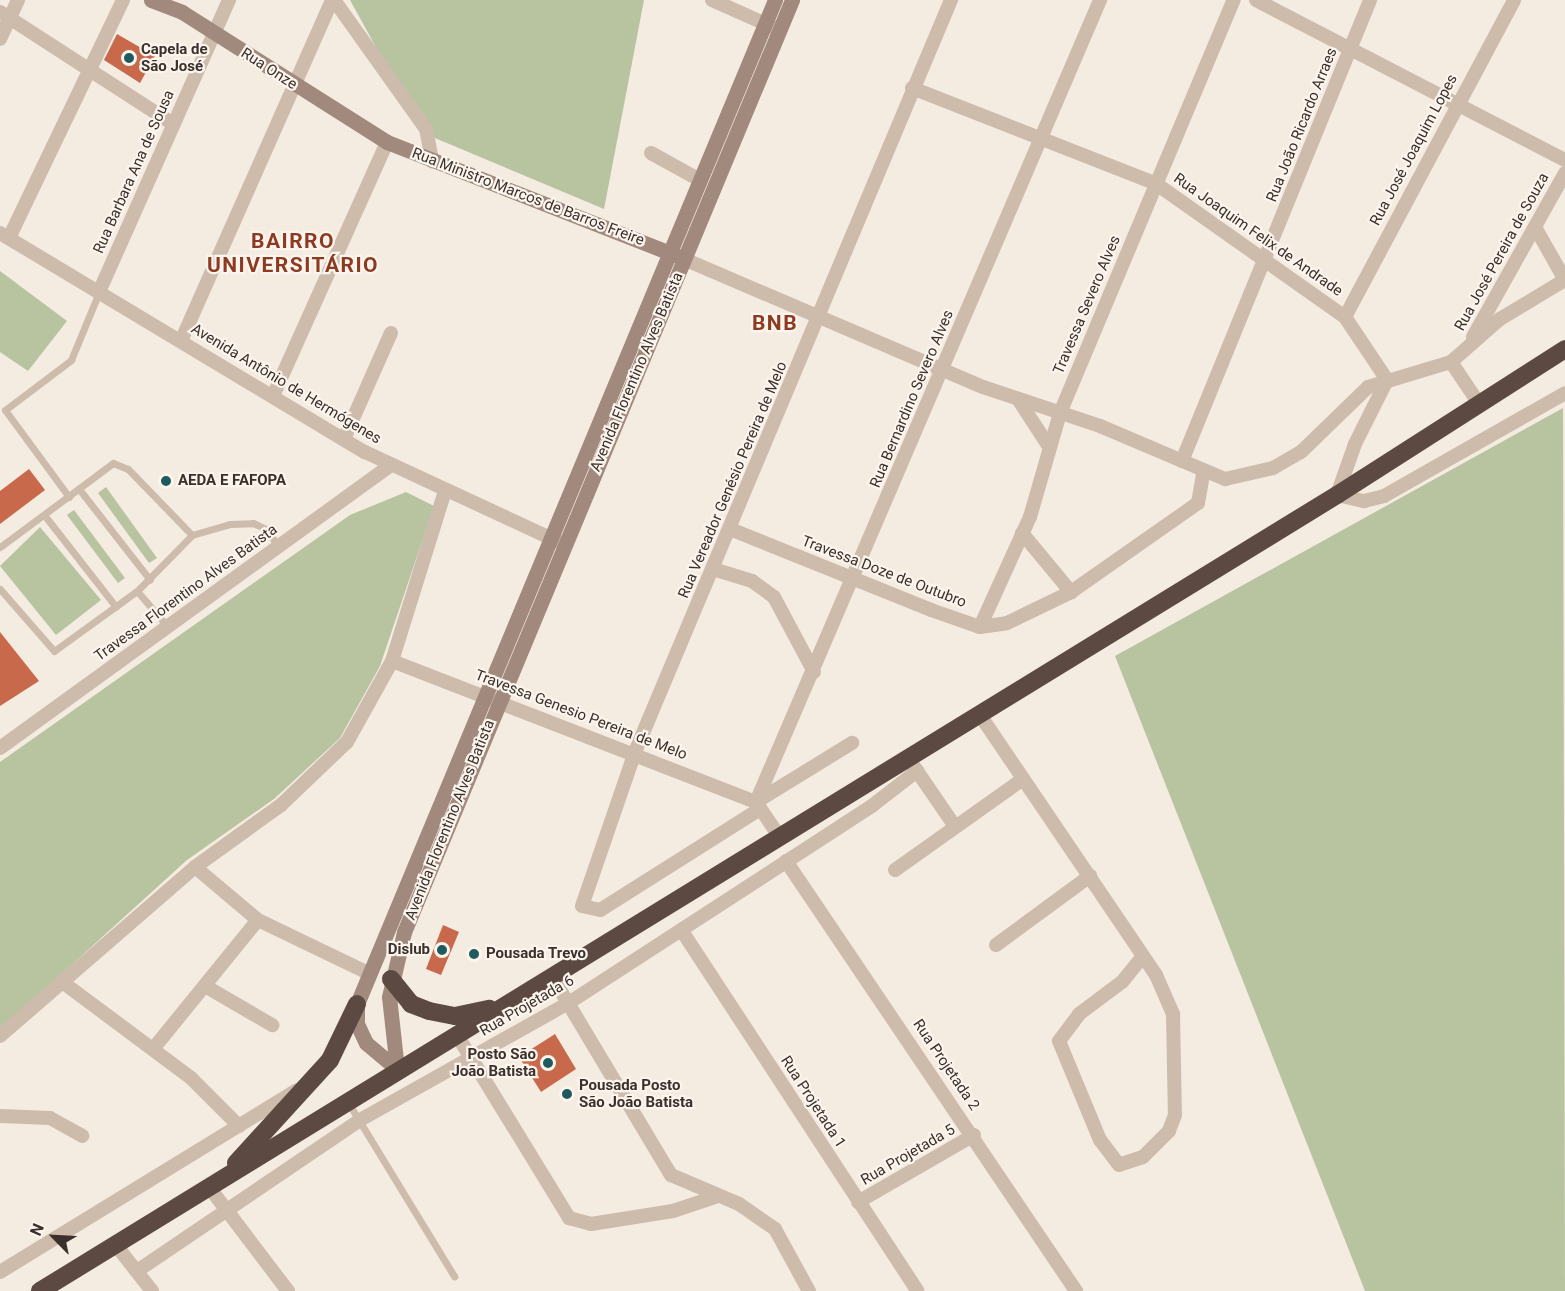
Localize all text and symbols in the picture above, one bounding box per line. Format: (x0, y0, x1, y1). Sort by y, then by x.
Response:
place label: Capela de São José (141, 40, 208, 75)
street label: Rua Onze (238, 44, 300, 94)
street label: Rua João Ricardo Arraes (1263, 45, 1341, 205)
marker: Capela de São José (122, 51, 136, 65)
street label: Rua José Joaquim Lopes (1366, 71, 1462, 229)
street label: Rua Barbara Ana de Sousa (90, 88, 178, 256)
street label: Rua Ministro Marcos de Barros Freire (409, 144, 647, 250)
street label: Rua Joaquim Felix de Andrade (1170, 170, 1346, 300)
street label: Rua José Pereira de Souza (1451, 170, 1553, 334)
district label: BAIRRO UNIVERSITÁRIO (207, 228, 379, 278)
street label: Travessa Severo Alves (1050, 233, 1124, 377)
street label: Avenida Florentino Alves Batista (587, 270, 687, 474)
street label: Rua Bernardino Severo Alves (866, 307, 958, 491)
district label: BNB (752, 310, 798, 336)
street label: Avenida Antônio de Hermógenes (188, 320, 384, 448)
street label: Rua Vereador Genésio Pereira de Melo (675, 359, 791, 601)
place label: AEDA E FAFOPA (178, 472, 286, 490)
marker: AEDA E FAFOPA (159, 474, 173, 488)
street label: Travessa Florentino Alves Batista (91, 521, 281, 665)
street label: Travessa Doze de Outubro (799, 532, 969, 612)
street label: Travessa Genesio Pereira de Melo (472, 666, 690, 764)
street label: Avenida Florentino Alves Batista (401, 717, 499, 923)
place label: Dislub (388, 941, 430, 959)
marker: Dislub (435, 943, 449, 957)
place label: Pousada Trevo (486, 945, 586, 963)
marker: Pousada Trevo (467, 947, 481, 961)
street label: Rua Projetada 6 (477, 972, 577, 1040)
street label: Rua Projetada 2 (909, 1016, 983, 1114)
place label: Posto São João Batista (451, 1045, 536, 1080)
street label: Rua Projetada 1 (777, 1053, 849, 1151)
marker: Posto São João Batista (541, 1056, 555, 1070)
place label: Pousada Posto São João Batista (579, 1076, 693, 1111)
marker: Pousada Posto São João Batista (560, 1087, 574, 1101)
street label: Rua Projetada 5 (858, 1121, 958, 1189)
north arrow (24, 1207, 84, 1267)
text: N (26, 1220, 48, 1239)

